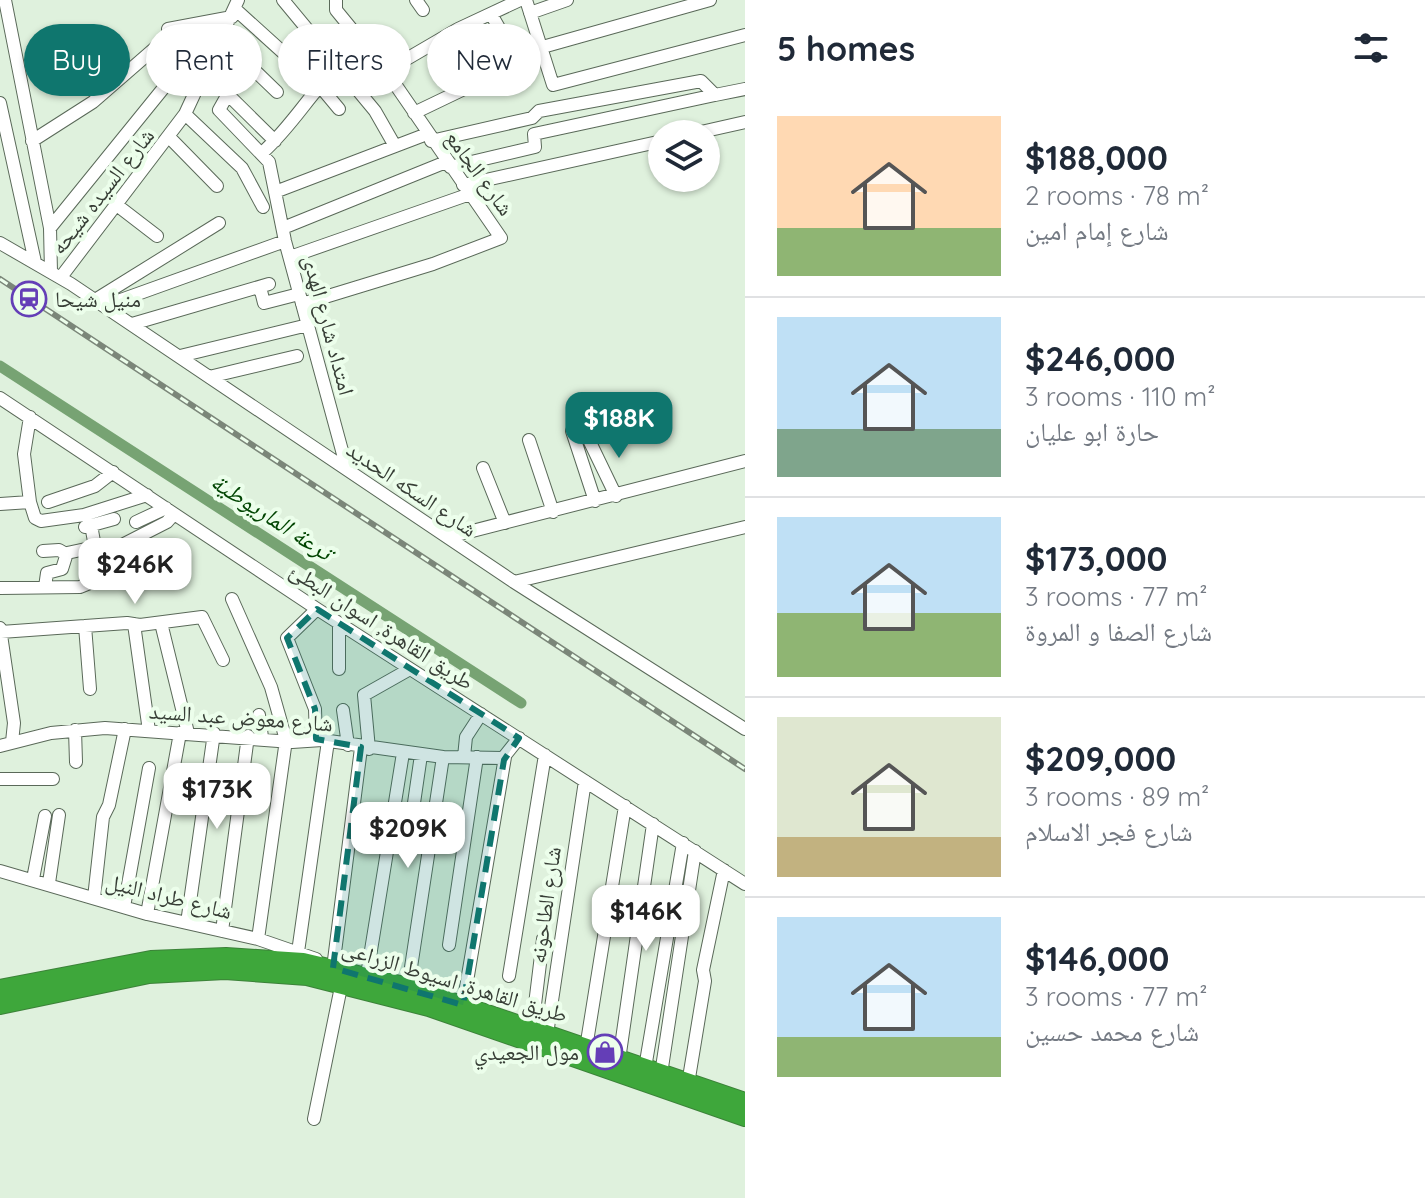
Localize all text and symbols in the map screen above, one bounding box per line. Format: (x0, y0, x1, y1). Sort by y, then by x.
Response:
chip: Buy (24, 24, 130, 96)
chip: Rent (146, 24, 262, 96)
chip: Filters (278, 24, 411, 96)
chip: New (427, 24, 541, 96)
icon: filters (1349, 26, 1393, 70)
text: 5 homes (777, 27, 915, 70)
map controls (648, 120, 720, 192)
button: layers (648, 120, 720, 192)
street label: شارع السيده شيحه (44, 122, 160, 260)
street label: شارع الجامع (440, 125, 520, 221)
text: $188,000 (1025, 136, 1168, 179)
icon: home (841, 148, 937, 244)
text: 2 rooms · 78 m² (1025, 179, 1209, 212)
text: شارع إمام امين (1025, 214, 1169, 247)
street label: امتداد شارع الهدى (297, 252, 361, 398)
station icon: منيل شيحا (10, 280, 48, 318)
place label: منيل شيحا (55, 285, 141, 313)
text: $246,000 (1025, 337, 1175, 380)
icon: home (841, 349, 937, 445)
text: 3 rooms · 110 m² (1025, 380, 1216, 413)
pin: $188K (563, 392, 675, 460)
text: $188K (583, 401, 655, 434)
text: حارة ابو عليان (1025, 415, 1159, 448)
street label: شارع السكه الحديد (341, 435, 483, 543)
water label: ترعة الماريوطية (206, 466, 342, 569)
text: $173,000 (1025, 537, 1167, 580)
pin: $246K (79, 538, 191, 606)
text: $246K (96, 547, 174, 580)
icon: home (841, 549, 937, 645)
street label: طريق القاهرة, اسوان البطئ (285, 556, 479, 696)
text: 3 rooms · 77 m² (1025, 580, 1207, 613)
text: شارع الصفا و المروة (1025, 615, 1212, 648)
street label: شارع معوض عبد السيد (148, 697, 334, 737)
text: $209,000 (1025, 737, 1176, 780)
icon: home (841, 749, 937, 845)
pin: $173K (161, 763, 273, 831)
text: $173K (182, 772, 252, 805)
text: 3 rooms · 89 m² (1025, 780, 1209, 813)
pin: $209K (352, 802, 464, 870)
text: $209K (369, 811, 447, 844)
text: شارع فجر الاسلام (1025, 815, 1193, 848)
street label: شارع الطاحونه (523, 845, 567, 965)
street label: شارع طراد النيل (103, 867, 235, 925)
pin: $146K (590, 885, 702, 953)
text: $146K (610, 894, 682, 927)
street label: طريق القاهرة, اسيوط الزراعى (339, 933, 571, 1029)
text: $146,000 (1025, 937, 1169, 980)
icon: home (841, 949, 937, 1045)
text: 3 rooms · 77 m² (1025, 980, 1207, 1013)
text: شارع محمد حسين (1025, 1015, 1199, 1048)
shop icon: مول الجعيدي (586, 1033, 624, 1071)
place label: مول الجعيدي (474, 1038, 579, 1070)

